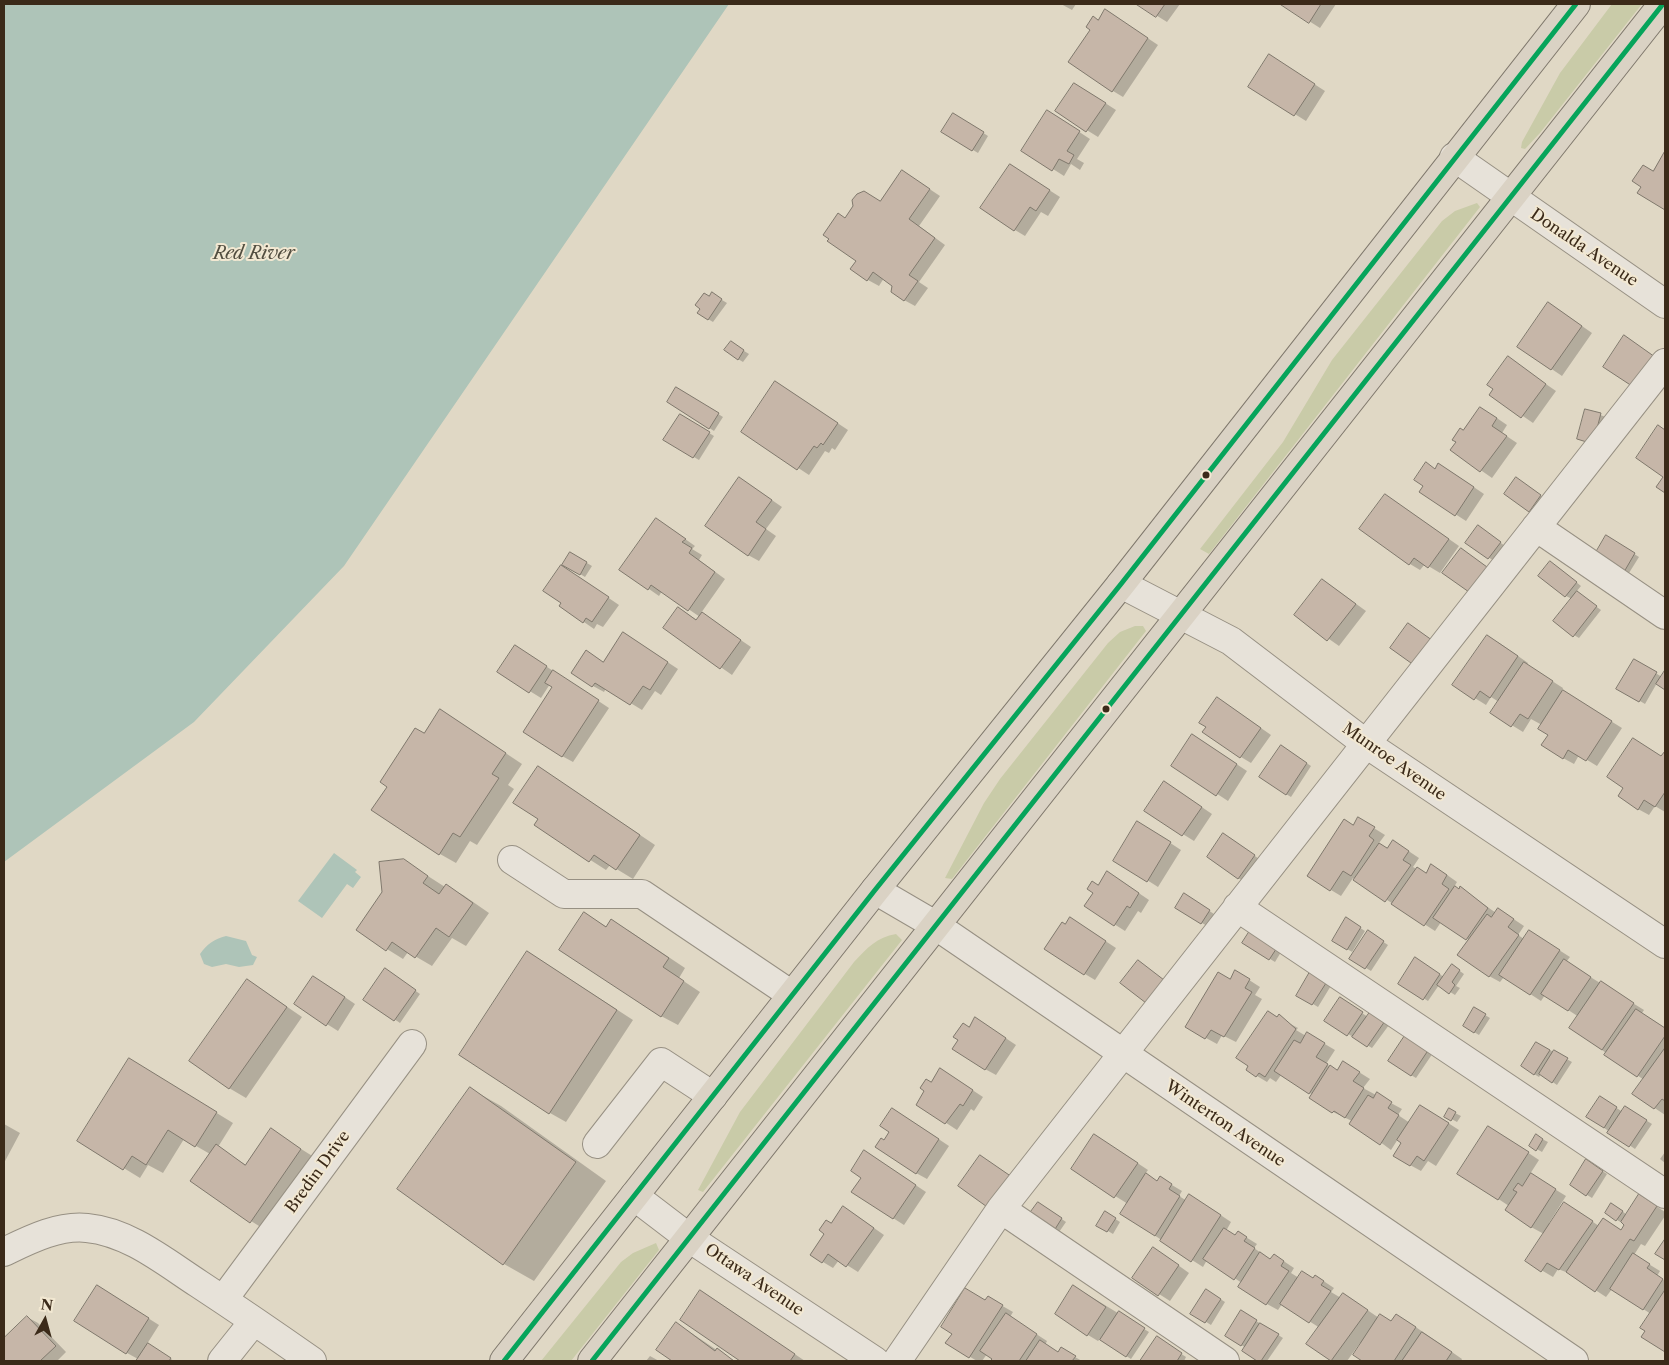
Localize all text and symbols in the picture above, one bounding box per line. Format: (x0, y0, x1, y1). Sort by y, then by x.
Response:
street label: Donalda Avenue (1527, 205, 1641, 291)
water label: Red River (213, 243, 295, 265)
unlabelled marker (1201, 470, 1211, 480)
unlabelled marker (1101, 704, 1111, 714)
street label: Munroe Avenue (1338, 719, 1450, 805)
street label: Winterton Avenue (1161, 1077, 1289, 1171)
street label: Bredin Drive (282, 1127, 354, 1217)
street label: Ottawa Avenue (701, 1240, 807, 1320)
north arrow (20, 1295, 70, 1345)
text: N (40, 1295, 54, 1315)

